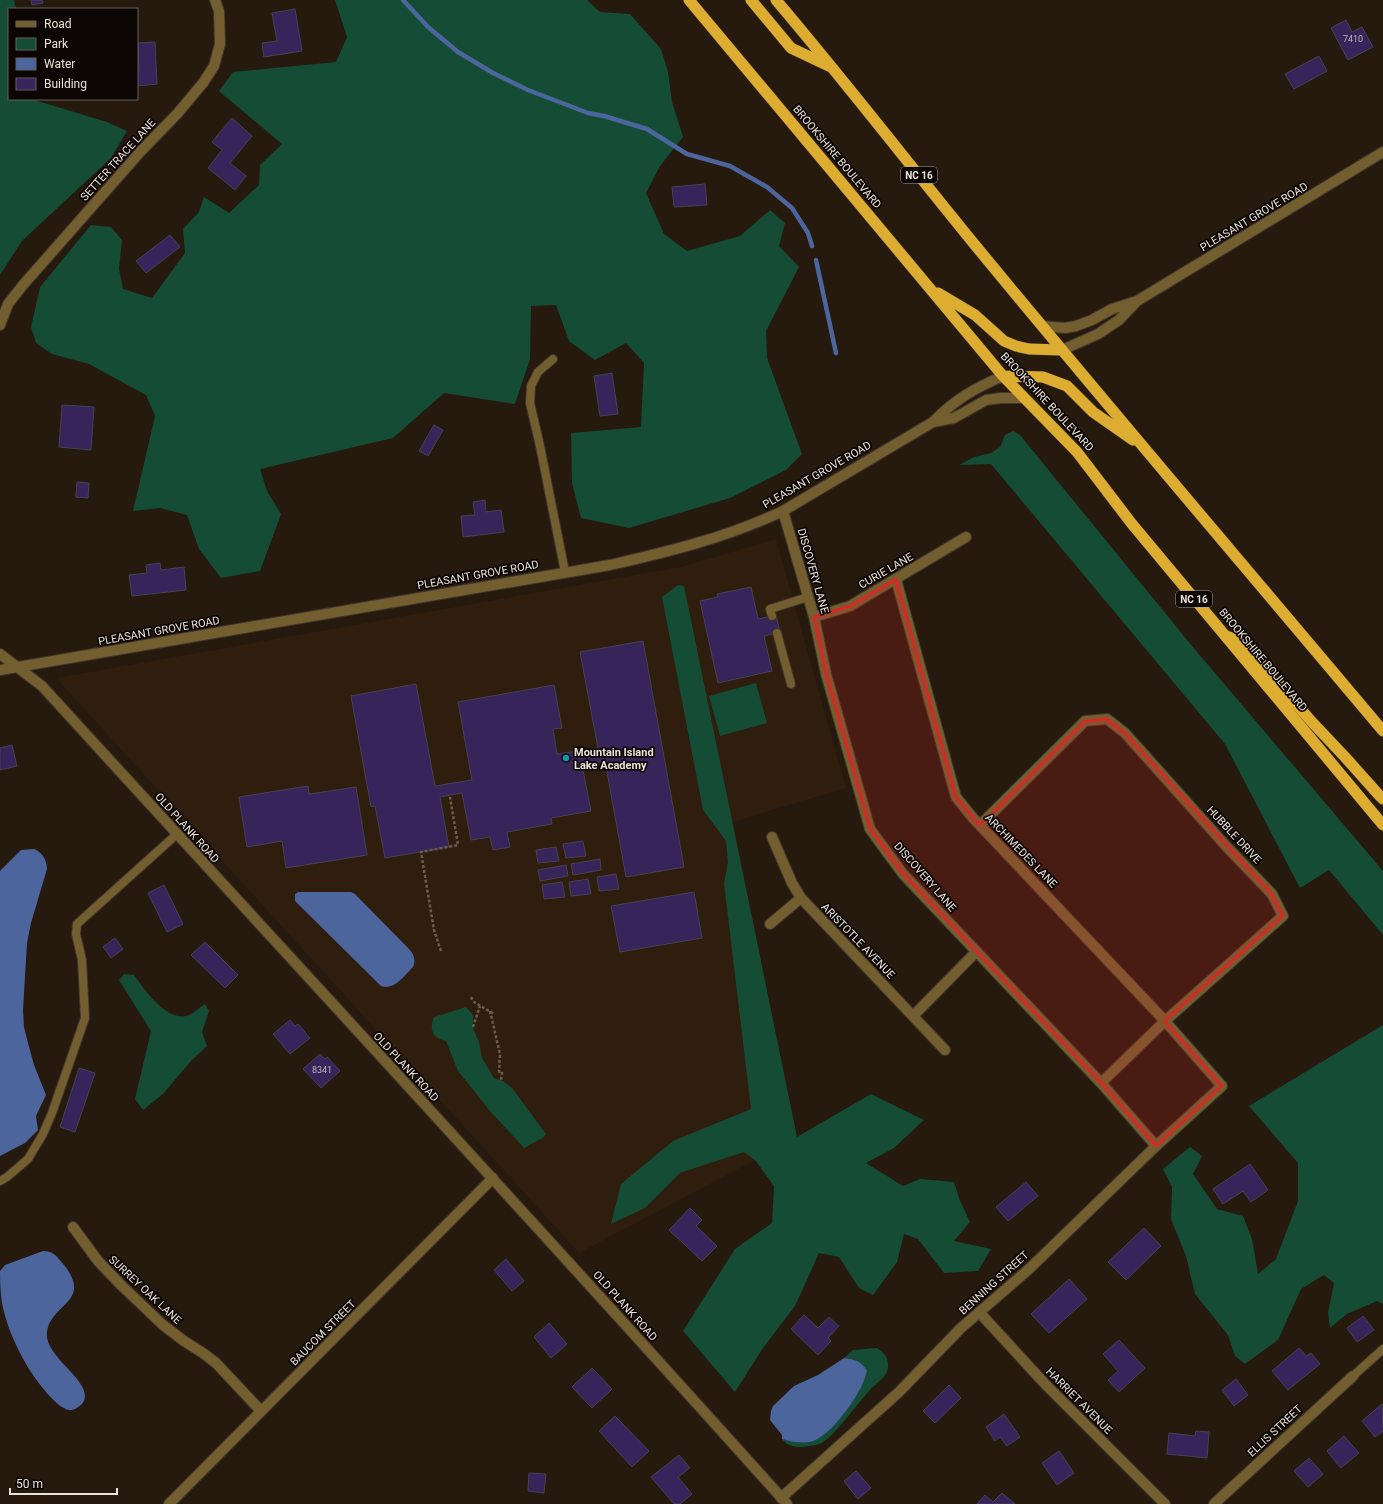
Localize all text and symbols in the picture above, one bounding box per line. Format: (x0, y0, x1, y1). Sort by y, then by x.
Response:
legend (8, 8, 138, 100)
text: Road (44, 17, 72, 31)
house number: 7410 (1343, 34, 1363, 44)
text: Park (44, 37, 69, 51)
text: Water (44, 57, 75, 71)
text: Building (44, 77, 87, 91)
street label: BROOKSHIRE BOULEVARD (790, 103, 884, 211)
street label: SETTER TRACE LANE (78, 116, 158, 204)
road number: NC 16 (901, 167, 937, 183)
street label: PLEASANT GROVE ROAD (1198, 180, 1310, 254)
street label: BROOKSHIRE BOULEVARD (998, 350, 1096, 454)
street label: PLEASANT GROVE ROAD (760, 439, 874, 511)
street label: DISCOVERY LANE (795, 527, 831, 615)
street label: CURIE LANE (857, 550, 915, 592)
street label: PLEASANT GROVE ROAD (416, 558, 540, 592)
road number: NC 16 (1176, 591, 1212, 607)
street label: BROOKSHIRE BOULEVARD (1216, 606, 1310, 714)
street label: PLEASANT GROVE ROAD (97, 614, 221, 648)
place label: Mountain Island Lake Academy (574, 746, 654, 772)
marker: Mountain Island Lake Academy (561, 753, 571, 763)
street label: OLD PLANK ROAD (152, 790, 222, 866)
street label: HUBBLE DRIVE (1204, 804, 1264, 866)
street label: ARCHIMEDES LANE (982, 811, 1060, 891)
street label: DISCOVERY LANE (891, 840, 959, 914)
street label: ARISTOTLE AVENUE (819, 901, 897, 981)
street label: OLD PLANK ROAD (371, 1030, 441, 1104)
house number: 8341 (312, 1065, 332, 1075)
street label: BENNING STREET (957, 1248, 1032, 1318)
street label: SURREY OAK LANE (106, 1253, 184, 1327)
street label: OLD PLANK ROAD (590, 1268, 660, 1344)
street label: BAUCOM STREET (288, 1297, 359, 1368)
street label: HARRIET AVENUE (1043, 1365, 1115, 1437)
street label: ELLIS STREET (1245, 1402, 1305, 1459)
scale bar (10, 1470, 117, 1496)
text: 50 m (16, 1477, 43, 1491)

